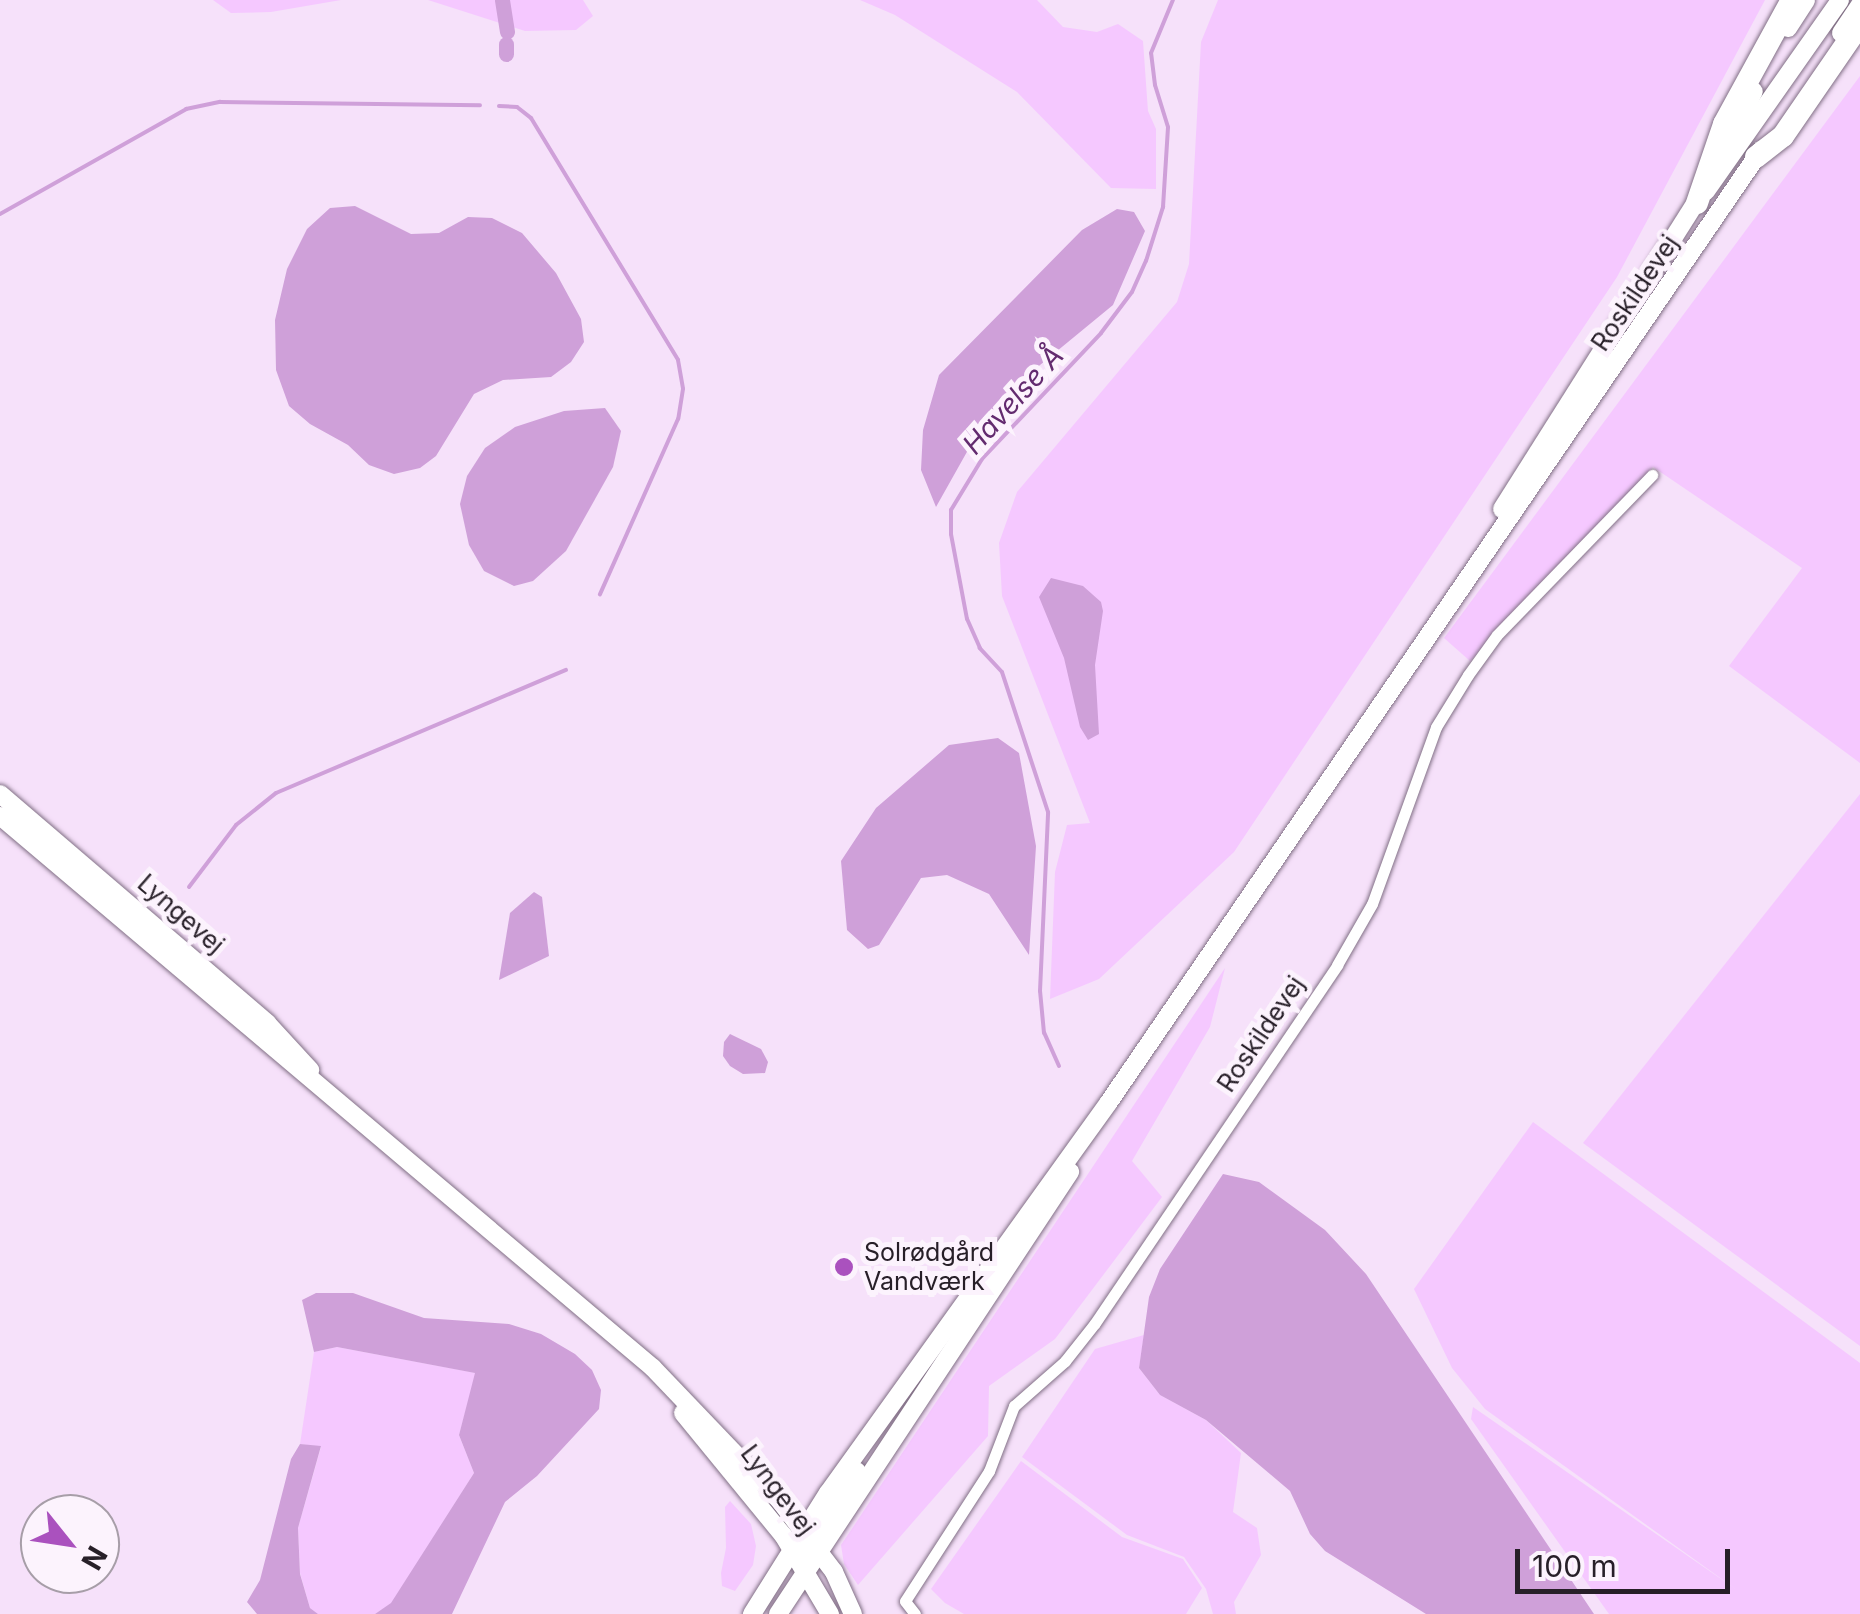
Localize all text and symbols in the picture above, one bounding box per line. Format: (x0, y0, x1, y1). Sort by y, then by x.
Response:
street label: Roskildevej (1585, 229, 1685, 357)
water label: Havelse Å (956, 339, 1070, 461)
street label: Lyngevej (132, 868, 230, 960)
street label: Roskildevej (1211, 970, 1311, 1098)
place label: Solrødgård Vandværk (864, 1238, 994, 1297)
marker: Solrødgård Vandværk (833, 1256, 855, 1278)
street label: Lyngevej (734, 1439, 822, 1541)
north arrow (20, 1494, 120, 1594)
scale bar (1520, 1529, 1735, 1591)
text: N (74, 1540, 114, 1576)
text: 100 m (1532, 1548, 1617, 1584)

